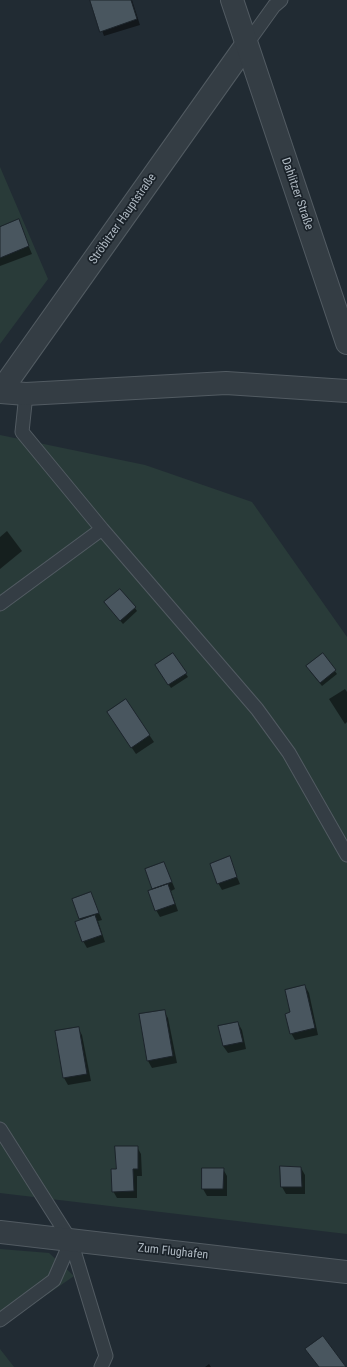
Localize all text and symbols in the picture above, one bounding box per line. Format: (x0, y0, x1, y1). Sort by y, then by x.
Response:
street label: Dahlitzer Straße (278, 156, 316, 232)
street label: Ströbitzer Hauptstraße (86, 171, 160, 267)
street label: Zum Flughafen (137, 1241, 209, 1263)

